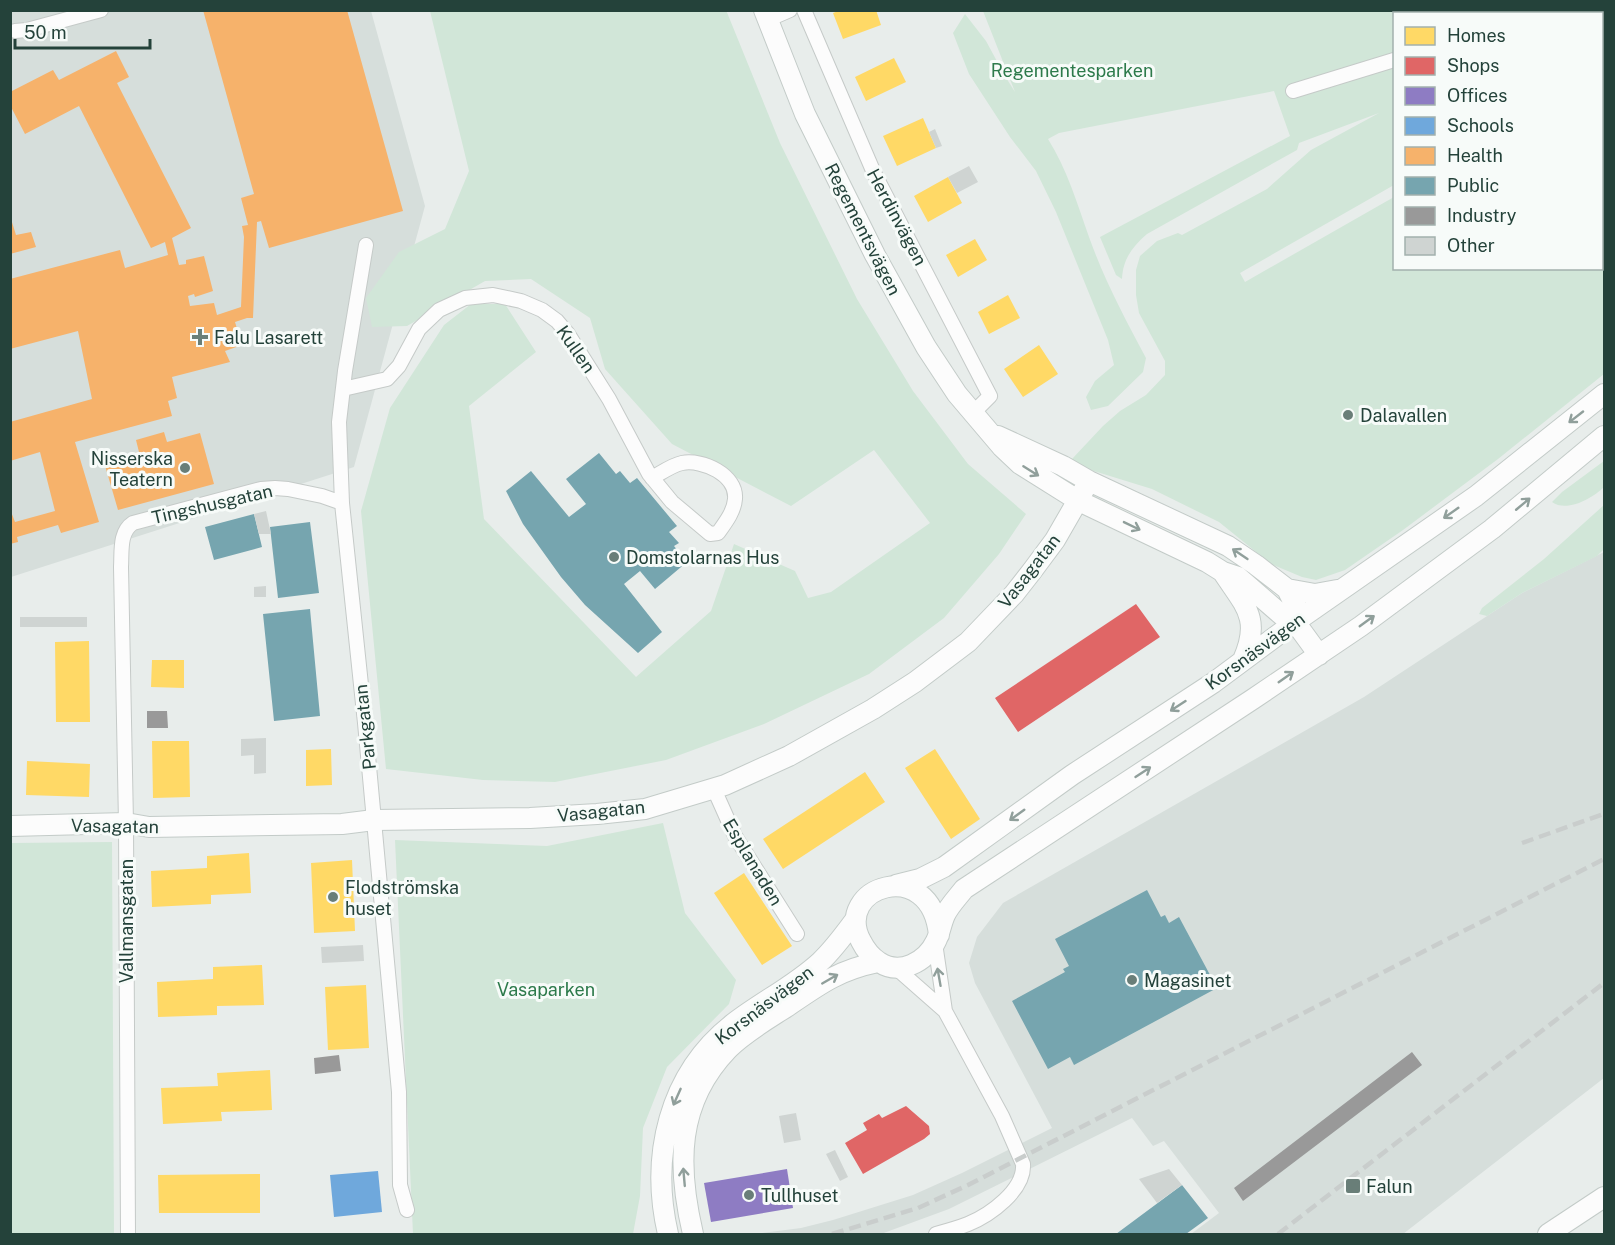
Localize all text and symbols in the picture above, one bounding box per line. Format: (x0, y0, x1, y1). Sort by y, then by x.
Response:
scale bar (15, 12, 150, 50)
legend (1393, 12, 1603, 270)
text: 50 m (24, 22, 67, 43)
text: Homes (1447, 25, 1506, 46)
text: Shops (1447, 55, 1499, 76)
park label: Regementesparken (991, 60, 1153, 81)
text: Offices (1447, 85, 1507, 106)
text: Schools (1447, 115, 1514, 136)
text: Health (1447, 145, 1503, 166)
street label: Regementsvägen (821, 160, 905, 298)
street label: Herdinvägen (863, 165, 931, 269)
text: Public (1447, 175, 1499, 196)
text: Industry (1447, 205, 1517, 226)
text: Other (1447, 235, 1495, 256)
street label: Kullen (552, 321, 600, 377)
place label: Falu Lasarett (214, 327, 323, 348)
marker: Falu Lasarett (191, 328, 209, 346)
place label: Dalavallen (1360, 405, 1447, 426)
marker: Dalavallen (1341, 408, 1355, 422)
one-way arrow (1568, 411, 1584, 424)
place label: Nisserska Teatern (91, 448, 173, 490)
marker: Nisserska Teatern (178, 461, 192, 475)
one-way arrow (1022, 465, 1039, 477)
street label: Tingshusgatan (150, 480, 274, 528)
one-way arrow (1515, 497, 1530, 511)
one-way arrow (1443, 507, 1459, 519)
one-way arrow (1122, 521, 1140, 533)
street label: Vasagatan (994, 530, 1064, 612)
place label: Domstolarnas Hus (626, 547, 779, 568)
one-way arrow (1233, 548, 1249, 560)
marker: Domstolarnas Hus (607, 550, 621, 564)
street label: Korsnäsvägen (1201, 608, 1309, 694)
one-way arrow (1359, 615, 1375, 628)
one-way arrow (1277, 671, 1294, 683)
street label: Parkgatan (350, 683, 380, 771)
one-way arrow (1170, 700, 1187, 712)
one-way arrow (1134, 766, 1151, 778)
street label: Vasagatan (556, 796, 646, 826)
one-way arrow (1009, 809, 1025, 821)
street label: Vasagatan (71, 815, 159, 837)
street label: Esplanaden (719, 815, 787, 909)
street label: Vallmansgatan (116, 859, 137, 983)
place label: Flodströmska huset (345, 877, 459, 919)
marker: Flodströmska huset (326, 890, 340, 904)
street label: Korsnäsvägen (711, 961, 817, 1049)
one-way arrow (933, 968, 944, 988)
place label: Magasinet (1144, 970, 1231, 991)
one-way arrow (821, 972, 838, 984)
marker: Magasinet (1125, 973, 1139, 987)
park label: Vasaparken (497, 979, 595, 1000)
one-way arrow (671, 1088, 682, 1106)
one-way arrow (678, 1167, 689, 1187)
place label: Falun (1366, 1176, 1413, 1197)
marker: Falun (1344, 1177, 1362, 1195)
place label: Tullhuset (761, 1185, 839, 1206)
marker: Tullhuset (742, 1188, 756, 1202)

